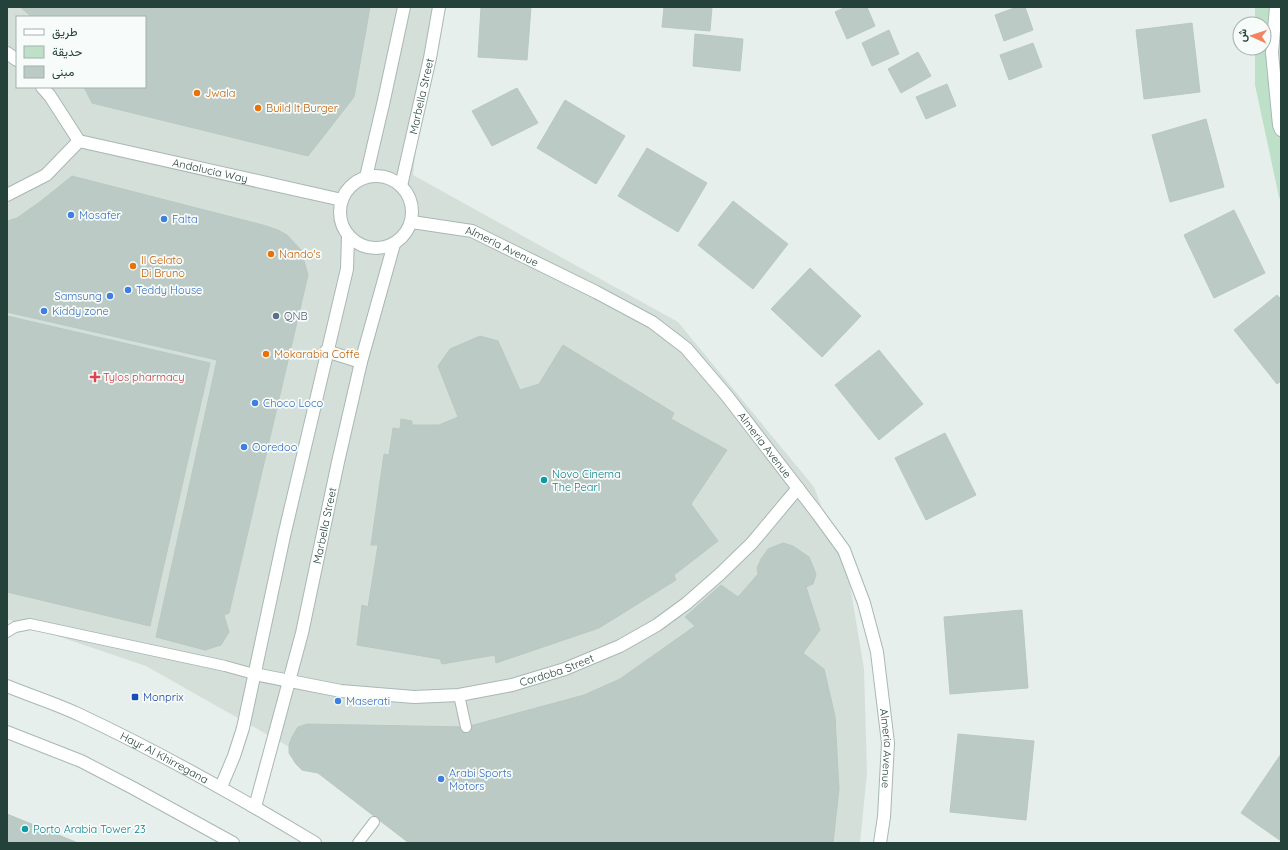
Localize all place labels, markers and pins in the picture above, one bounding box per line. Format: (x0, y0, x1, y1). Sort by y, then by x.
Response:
place label: Jwala (205, 86, 235, 100)
marker: Jwala (192, 88, 202, 98)
place label: Build It Burger (266, 101, 339, 115)
marker: Build It Burger (253, 103, 263, 113)
place label: Mosafer (79, 208, 121, 222)
marker: Mosafer (66, 210, 76, 220)
place label: Falta (172, 212, 198, 226)
marker: Falta (159, 214, 169, 224)
place label: Nando's (279, 247, 321, 261)
marker: Nando's (266, 249, 276, 259)
place label: Il Gelato Di Bruno (141, 253, 185, 280)
marker: Il Gelato Di Bruno (128, 261, 138, 271)
place label: Teddy House (136, 283, 202, 297)
marker: Teddy House (123, 285, 133, 295)
place label: Samsung (54, 289, 102, 303)
marker: Samsung (105, 291, 115, 301)
place label: Kiddy zone (52, 304, 109, 318)
marker: Kiddy zone (39, 306, 49, 316)
place label: QNB (284, 309, 308, 323)
marker: QNB (271, 311, 281, 321)
place label: Mokarabia Coffe (274, 347, 360, 361)
marker: Mokarabia Coffe (261, 349, 271, 359)
place label: Tylos pharmacy (103, 370, 185, 384)
marker: Tylos pharmacy (90, 372, 100, 382)
place label: Choco Loco (263, 396, 324, 410)
marker: Choco Loco (250, 398, 260, 408)
place label: Ooredoo (252, 440, 298, 454)
marker: Ooredoo (239, 442, 249, 452)
place label: Novo Cinema The Pearl (552, 467, 621, 494)
marker: Novo Cinema The Pearl (539, 475, 549, 485)
place label: Monprix (143, 690, 184, 704)
marker: Monprix (130, 692, 140, 702)
place label: Maserati (346, 694, 390, 708)
marker: Maserati (333, 696, 343, 706)
place label: Arabi Sports Motors (449, 766, 512, 793)
marker: Arabi Sports Motors (436, 774, 446, 784)
place label: Porto Arabia Tower 23 (33, 822, 146, 836)
marker: Porto Arabia Tower 23 (20, 824, 30, 834)

